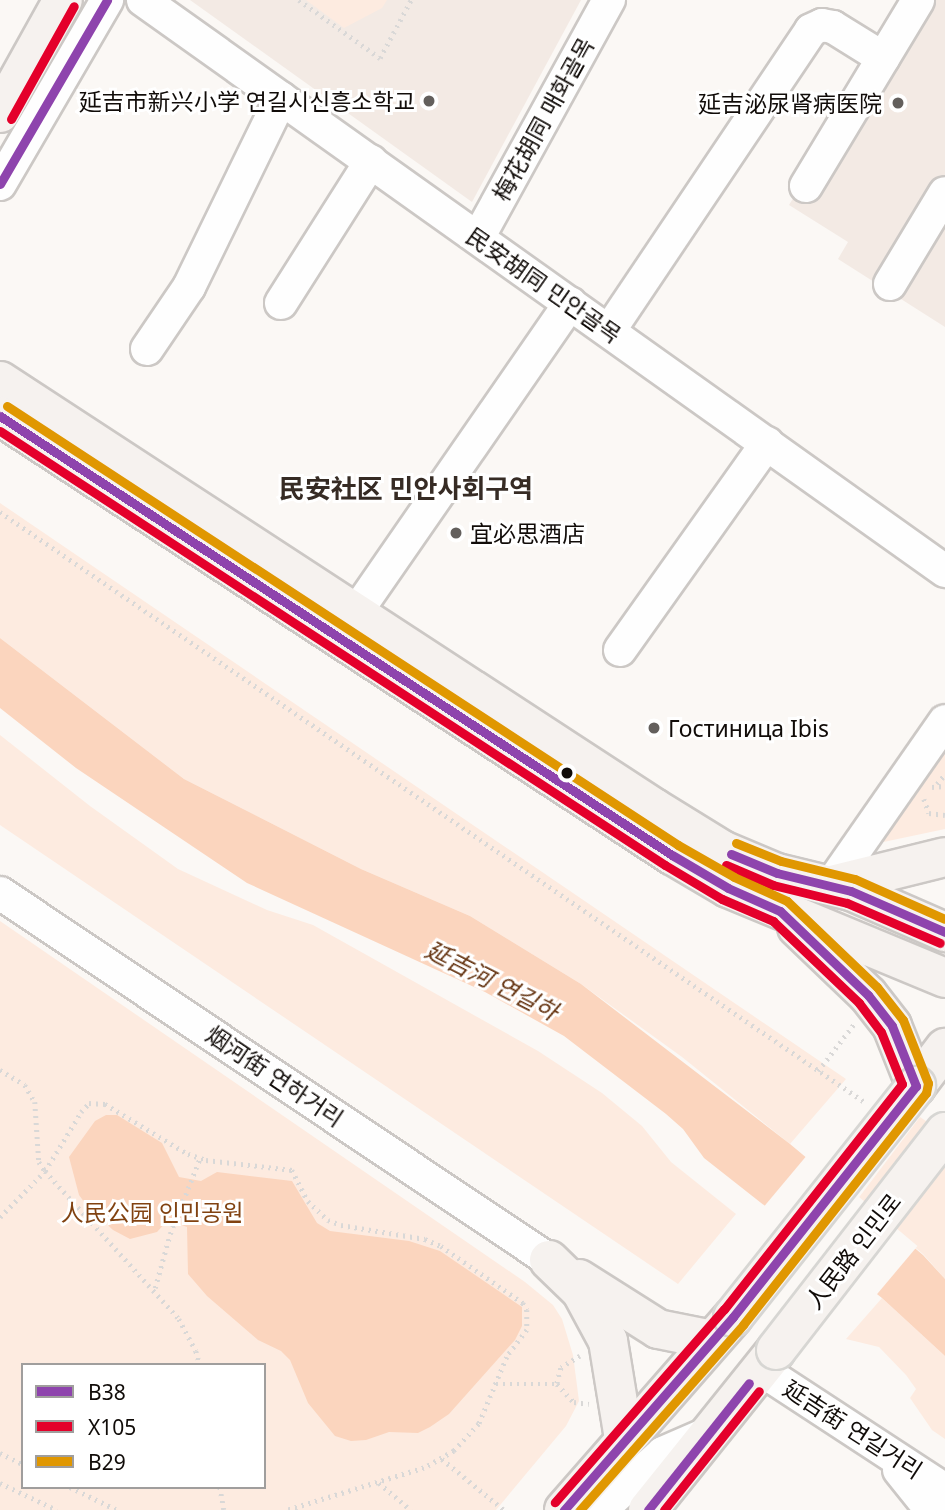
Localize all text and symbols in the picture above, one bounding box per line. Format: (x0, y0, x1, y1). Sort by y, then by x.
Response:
street label: 梅花胡同 매화골목 (487, 32, 599, 206)
place label: 延吉市新兴小学 연길시신흥소학교 (79, 87, 415, 115)
place label: 延吉泌尿肾病医院 (698, 89, 882, 117)
marker: 延吉市新兴小学 연길시신흥소학교 (421, 93, 437, 109)
marker: 延吉泌尿肾病医院 (888, 93, 908, 113)
street label: 民安胡同 민안골목 (461, 221, 627, 349)
district label: 民安社区 민안사회구역 (279, 473, 533, 505)
place label: 宜必思酒店 (470, 519, 585, 547)
marker: 宜必思酒店 (448, 525, 464, 541)
place label: Гостиница Ibis (668, 714, 829, 742)
marker: Гостиница Ibis (646, 720, 662, 736)
unlabelled marker (560, 766, 574, 780)
water label: 延吉河 연길하 (421, 934, 563, 1026)
street label: 烟河街 연하거리 (201, 1020, 349, 1132)
street label: 人民路 인민로 (800, 1188, 906, 1314)
park label: 人民公园 인민공원 (61, 1198, 243, 1226)
legend (21, 1363, 266, 1489)
street label: 延吉街 연길거리 (779, 1374, 927, 1484)
text: B38 (88, 1378, 126, 1406)
text: X105 (88, 1413, 136, 1441)
text: B29 (88, 1448, 126, 1476)

